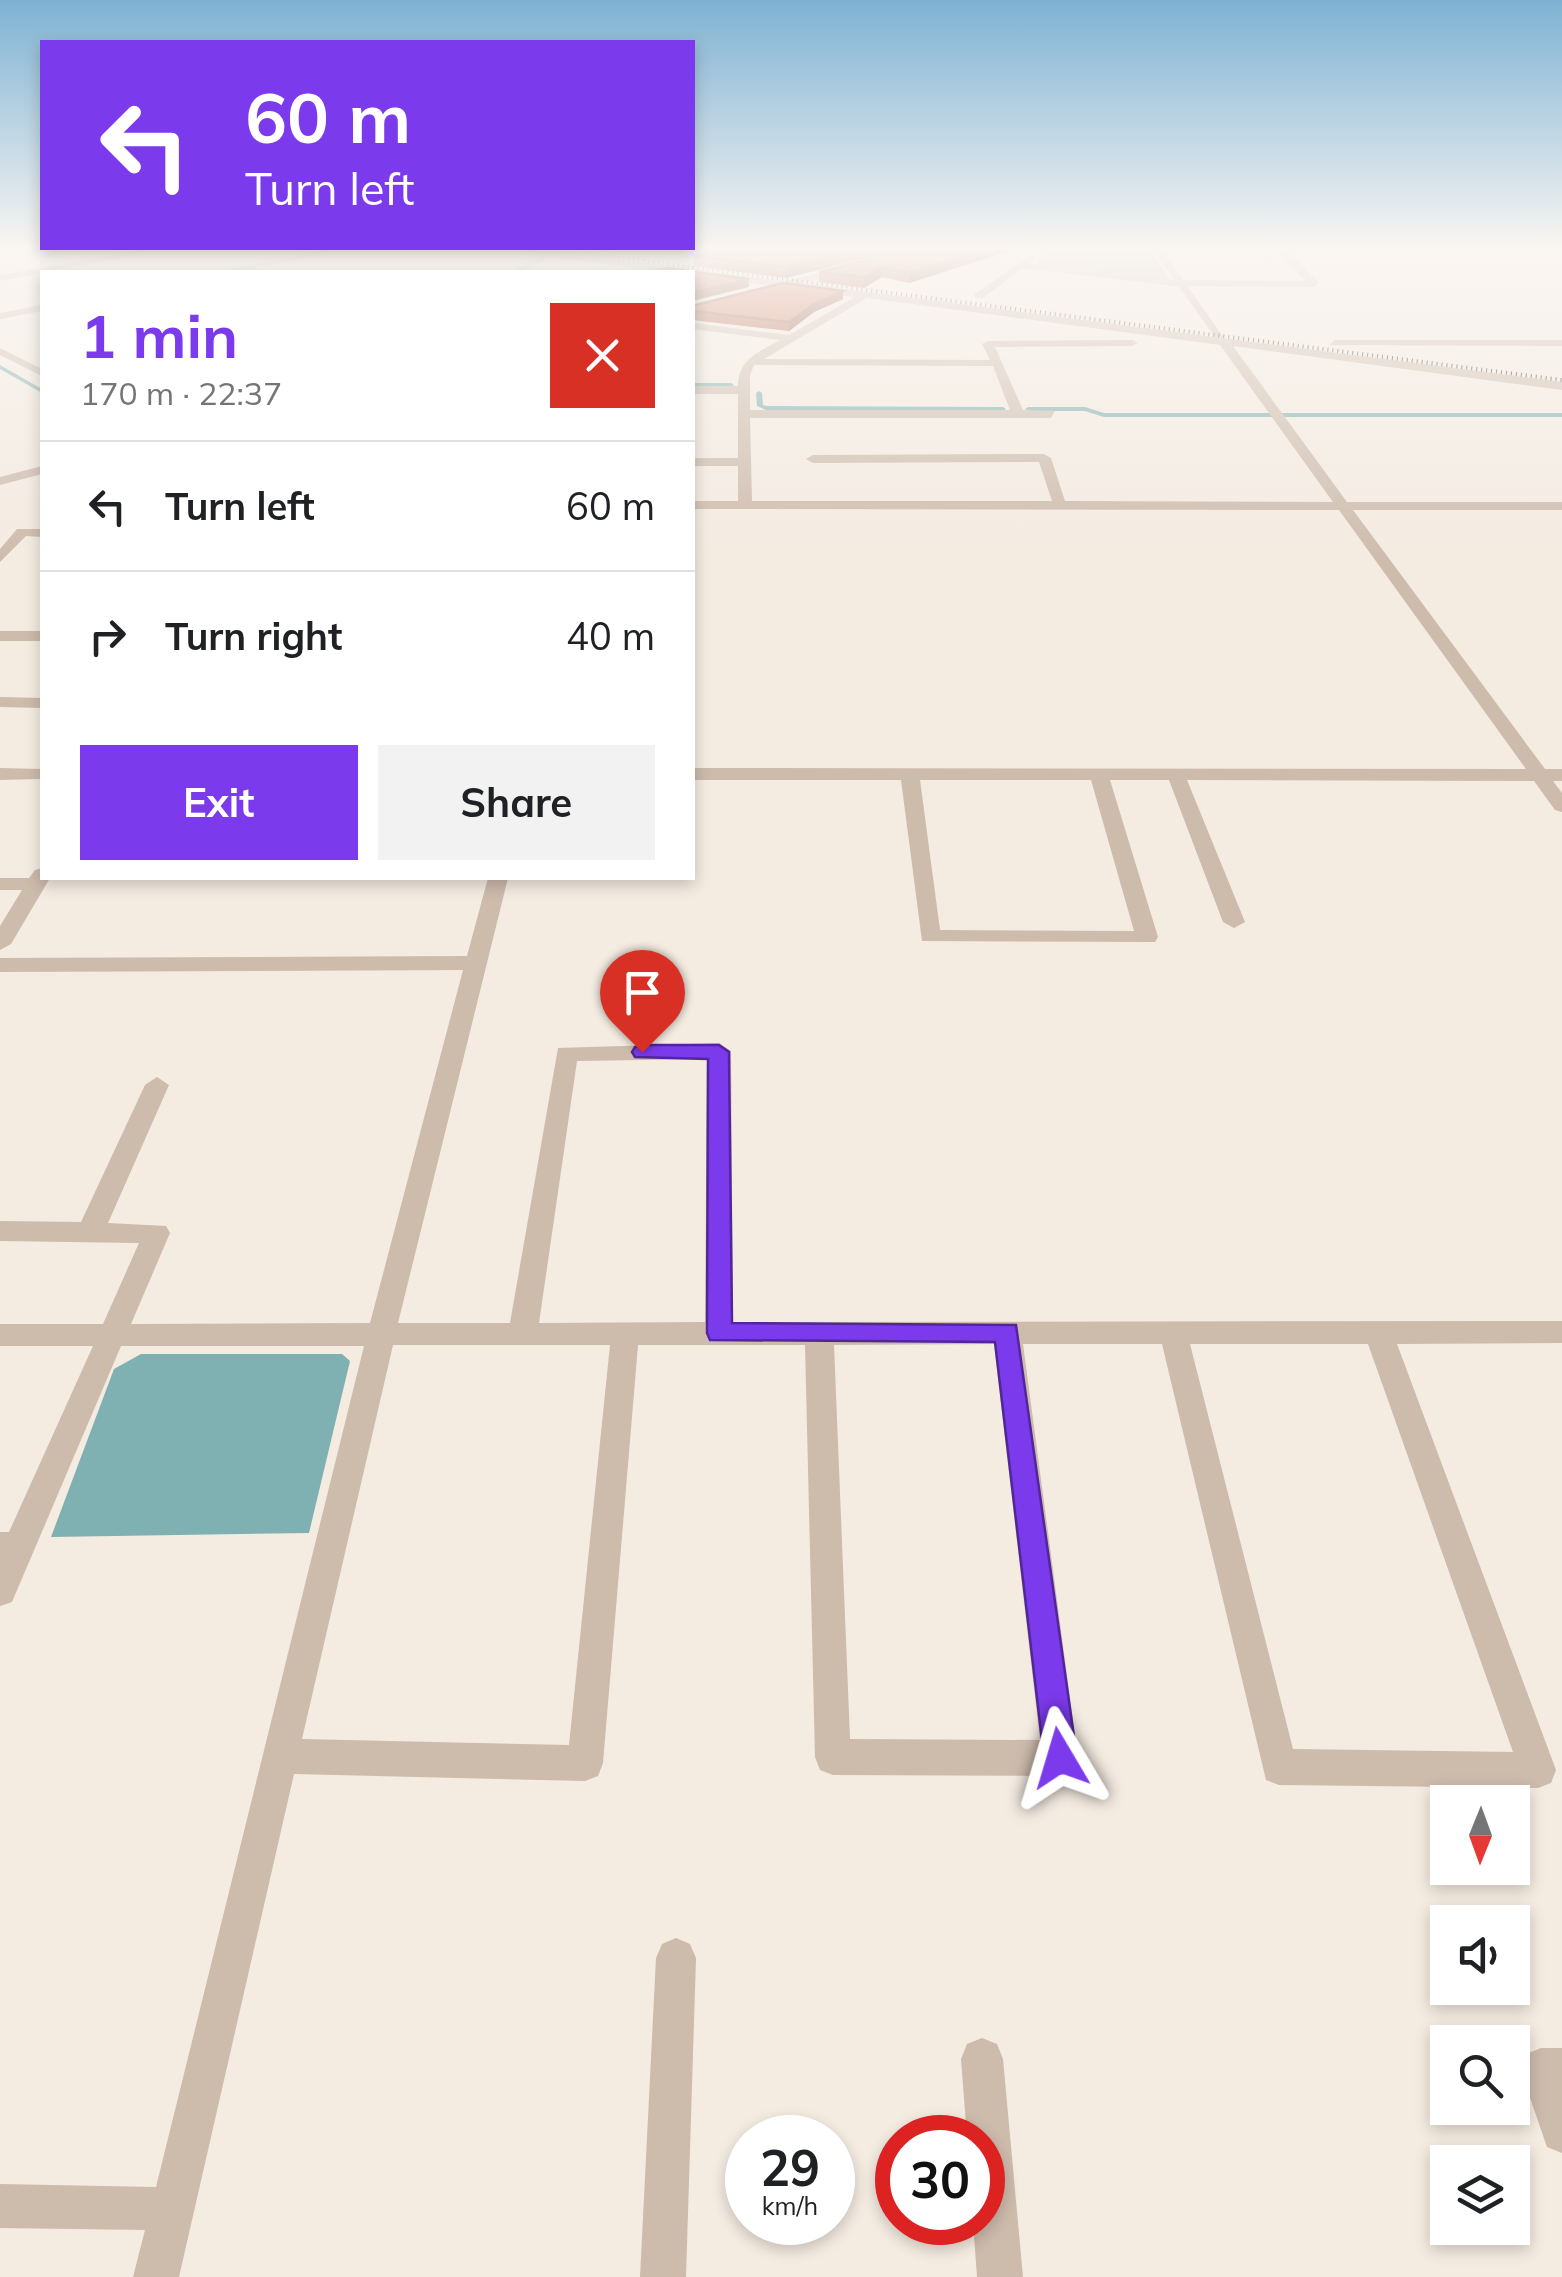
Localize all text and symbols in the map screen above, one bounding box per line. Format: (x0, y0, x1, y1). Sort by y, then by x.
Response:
text: 60 m (245, 73, 411, 161)
icon: left (80, 80, 210, 210)
text: Turn left (245, 160, 414, 216)
text: 1 min (80, 298, 238, 373)
button: close (550, 303, 655, 408)
text: 170 m · 22:37 (80, 373, 282, 413)
icon: left (80, 479, 135, 534)
text: Turn left (165, 482, 315, 530)
text: 60 m (566, 482, 655, 530)
icon: right (80, 609, 135, 664)
text: Turn right (165, 612, 342, 660)
text: 40 m (566, 612, 655, 660)
button: Exit (80, 745, 358, 860)
button: Share (378, 745, 655, 860)
pin (600, 950, 685, 1053)
icon: arrive (615, 965, 670, 1020)
position arrow (1008, 1706, 1112, 1810)
north arrow (1430, 1785, 1530, 1885)
map controls (1430, 1785, 1530, 2245)
button: sound (1430, 1905, 1530, 2005)
button: search (1430, 2025, 1530, 2125)
speed limit sign: 30 (875, 2115, 1005, 2245)
text: 29 (760, 2136, 820, 2199)
button: layers (1430, 2145, 1530, 2245)
text: km/h (762, 2190, 818, 2221)

